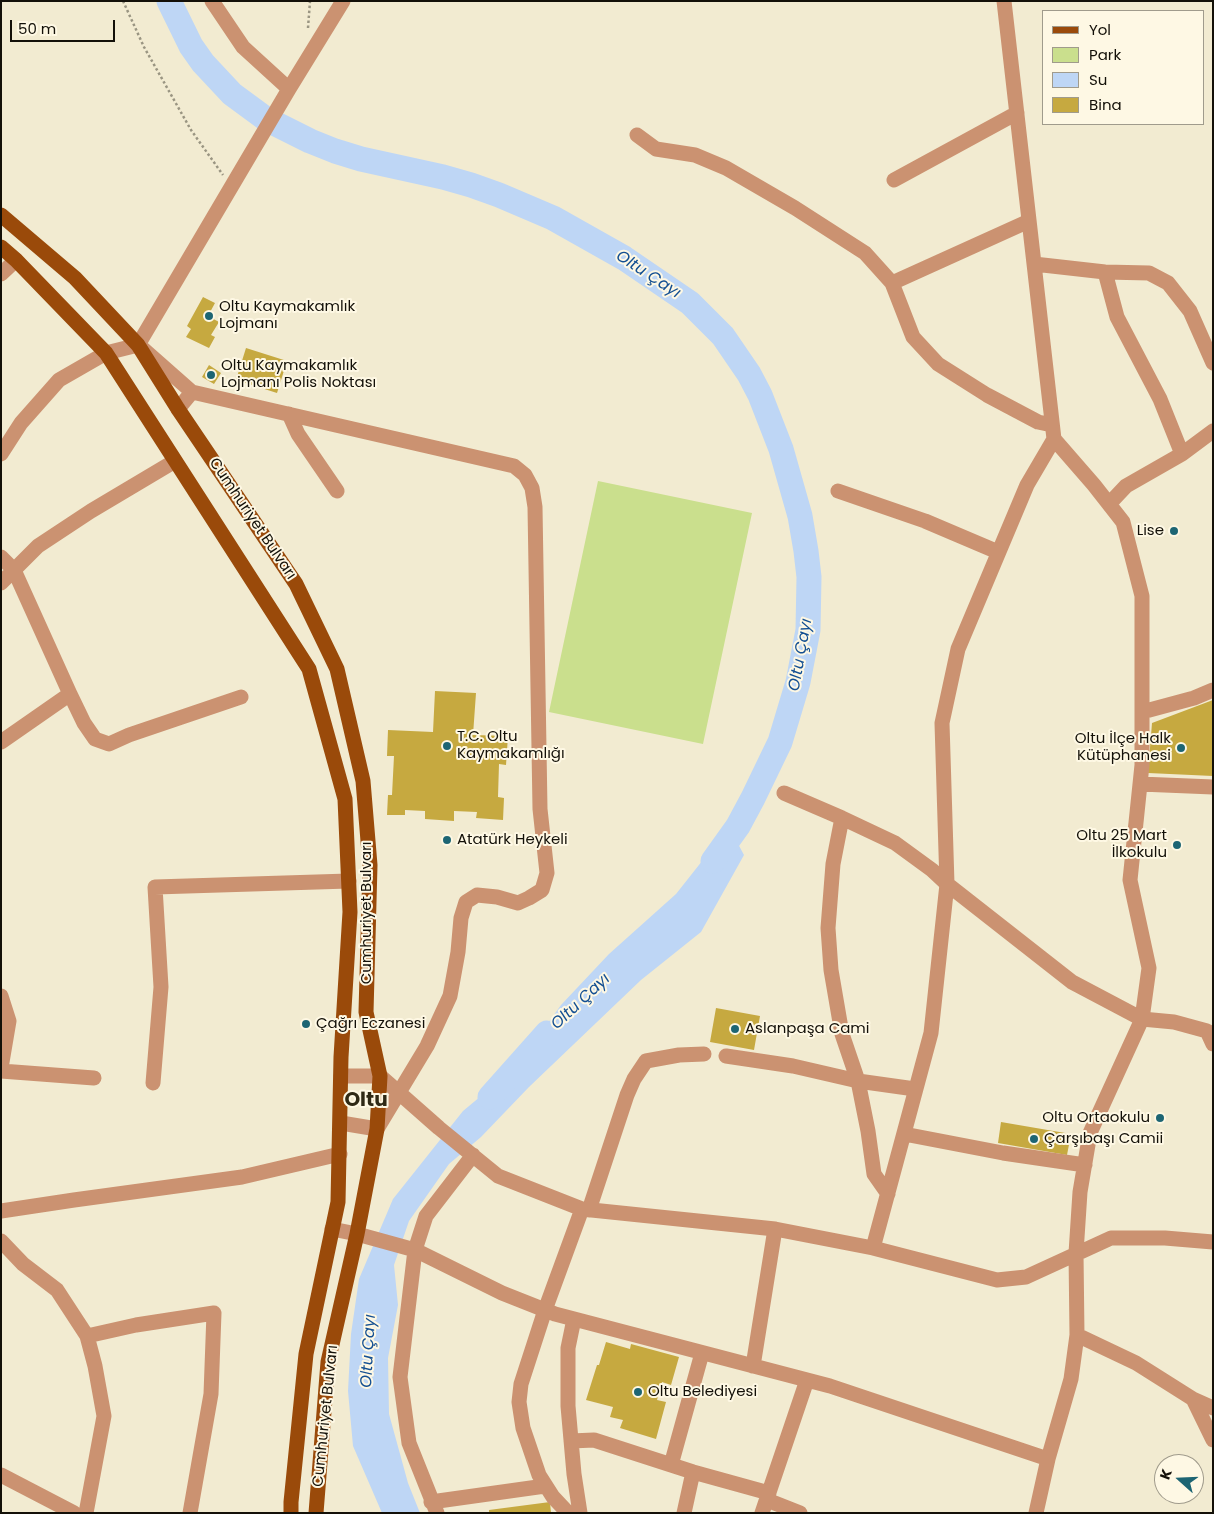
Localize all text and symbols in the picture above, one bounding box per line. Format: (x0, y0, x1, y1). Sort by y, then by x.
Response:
scale bar (12, 10, 118, 42)
legend (1042, 10, 1204, 125)
text: 50 m (18, 18, 56, 39)
text: Yol (1089, 19, 1111, 40)
text: Park (1089, 44, 1121, 65)
text: Su (1089, 69, 1107, 90)
text: Bina (1089, 94, 1122, 115)
water label: Oltu Çayı (612, 247, 684, 303)
place label: Oltu Kaymakamlık Lojmanı (219, 298, 355, 333)
marker: Oltu Kaymakamlık Lojmanı (203, 310, 215, 322)
place label: Oltu Kaymakamlık Lojmanı Polis Noktası (221, 357, 376, 392)
marker: Oltu Kaymakamlık Lojmanı Polis Noktası (205, 369, 217, 381)
street label: Cumhuriyet Bulvarı (205, 455, 299, 583)
place label: Lise (1137, 522, 1164, 540)
marker: Lise (1168, 525, 1180, 537)
water label: Oltu Çayı (785, 617, 817, 693)
place label: T.C. Oltu Kaymakamlığı (457, 728, 565, 763)
place label: Oltu İlçe Halk Kütüphanesi (1075, 730, 1171, 765)
marker: T.C. Oltu Kaymakamlığı (441, 740, 453, 752)
marker: Oltu İlçe Halk Kütüphanesi (1175, 742, 1187, 754)
place label: Oltu 25 Mart İlkokulu (1076, 827, 1167, 862)
place label: Atatürk Heykeli (457, 831, 568, 849)
marker: Atatürk Heykeli (441, 834, 453, 846)
marker: Oltu 25 Mart İlkokulu (1171, 839, 1183, 851)
street label: Cumhuriyet Bulvarı (358, 842, 376, 984)
water label: Oltu Çayı (548, 970, 614, 1034)
place label: Çağrı Eczanesi (316, 1015, 425, 1033)
marker: Çağrı Eczanesi (300, 1018, 312, 1030)
place label: Aslanpaşa Cami (745, 1020, 869, 1038)
marker: Aslanpaşa Cami (729, 1023, 741, 1035)
district label: Oltu (344, 1089, 388, 1113)
place label: Oltu Ortaokulu (1042, 1109, 1150, 1127)
marker: Oltu Ortaokulu (1154, 1112, 1166, 1124)
place label: Çarşıbaşı Camii (1044, 1130, 1163, 1148)
marker: Çarşıbaşı Camii (1028, 1133, 1040, 1145)
water label: Oltu Çayı (357, 1314, 381, 1388)
street label: Cumhuriyet Bulvarı (310, 1344, 342, 1488)
place label: Oltu Belediyesi (648, 1383, 757, 1401)
marker: Oltu Belediyesi (632, 1386, 644, 1398)
north arrow (1154, 1454, 1204, 1504)
text: K (1155, 1466, 1177, 1482)

